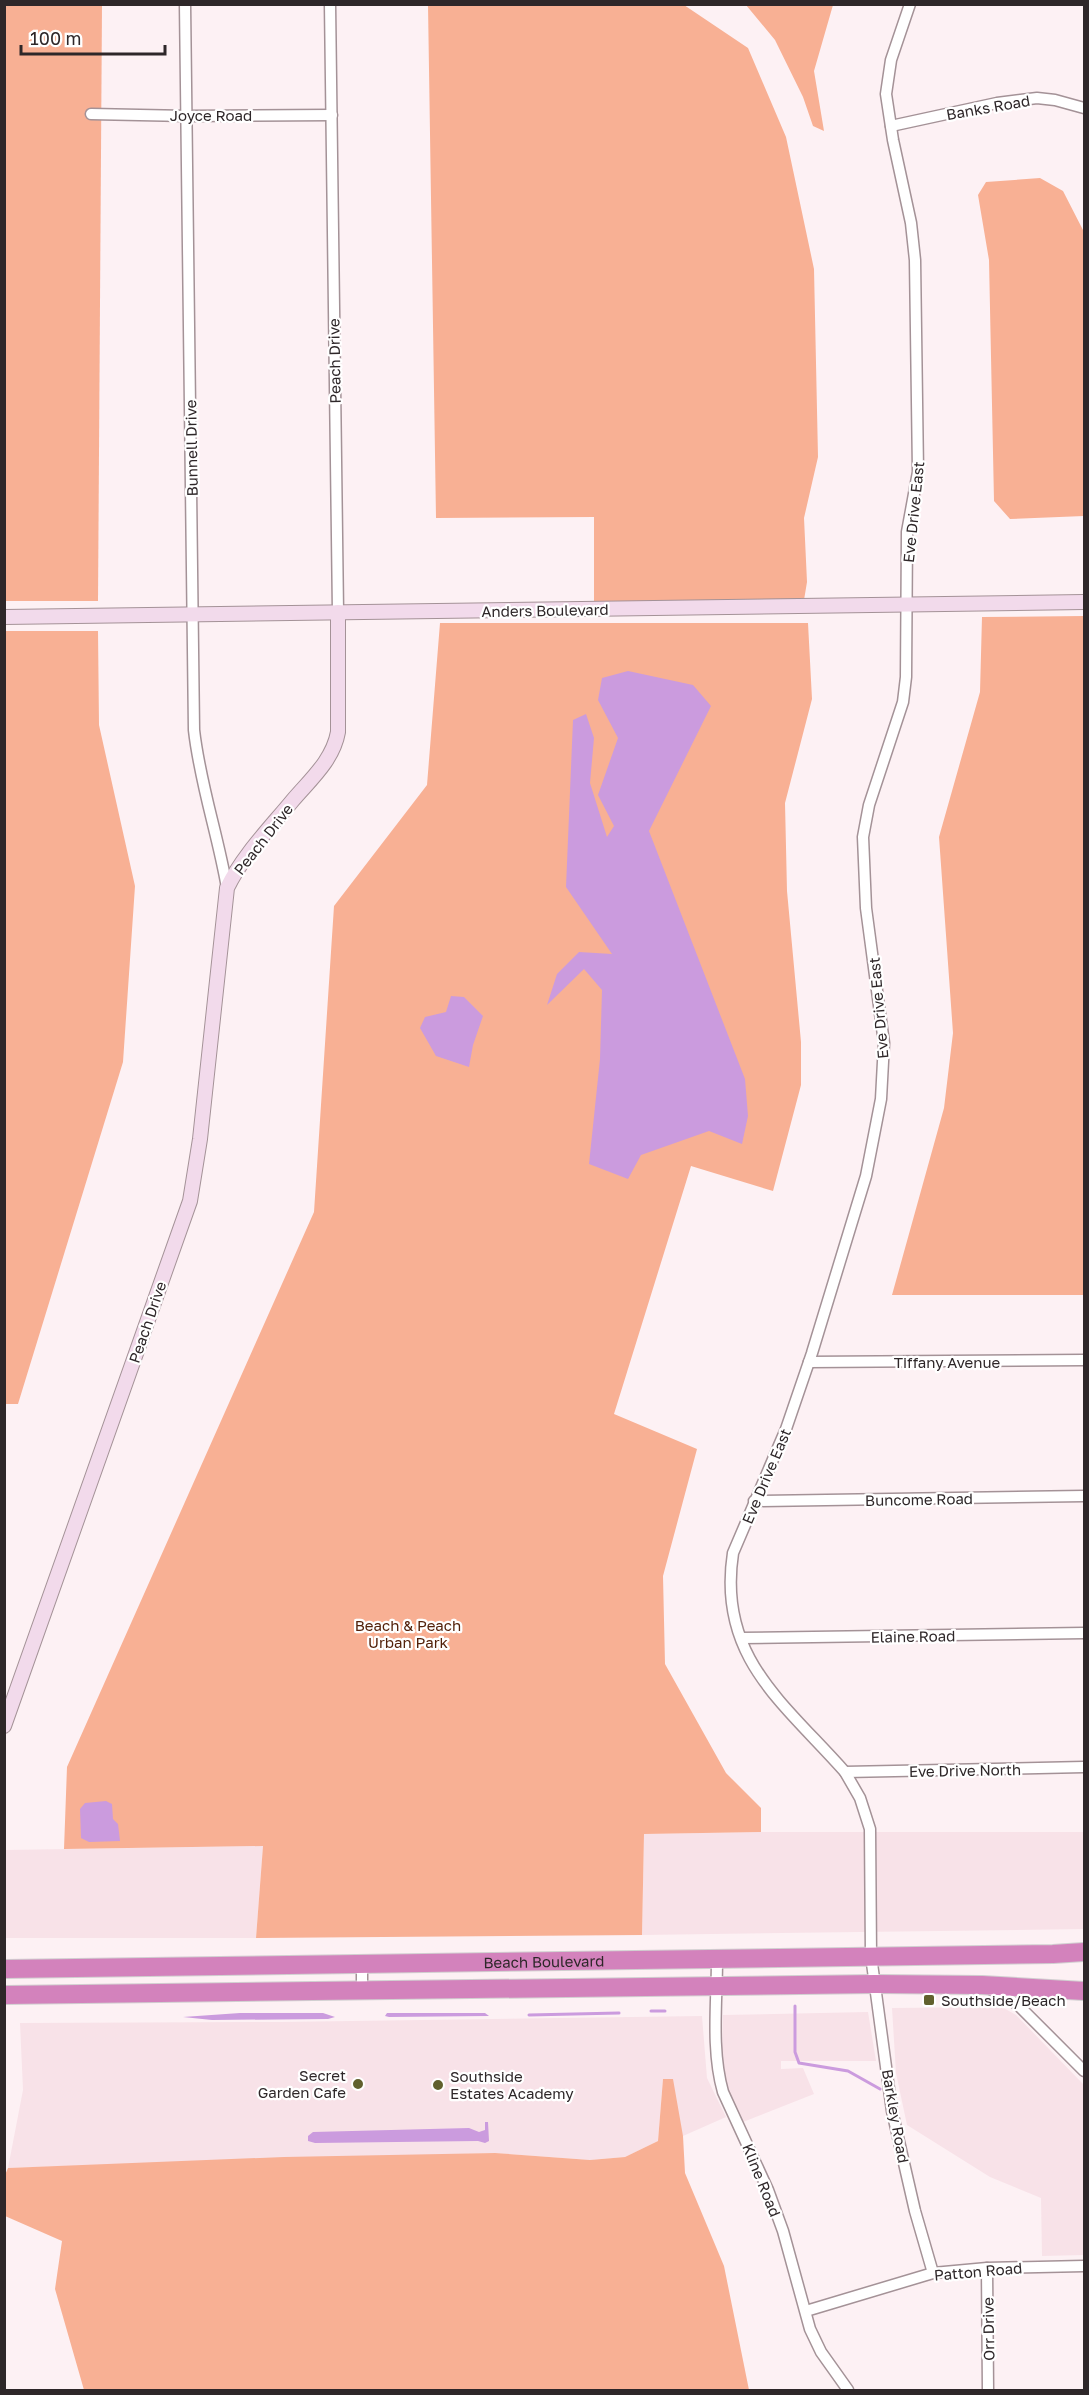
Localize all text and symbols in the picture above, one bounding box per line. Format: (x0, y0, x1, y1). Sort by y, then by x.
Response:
scale bar (21, 18, 165, 56)
text: 100 m (30, 27, 81, 49)
street label: Banks Road (945, 91, 1031, 123)
street label: Joyce Road (170, 106, 252, 124)
street label: Peach Drive (324, 318, 344, 404)
street label: Bunnell Drive (181, 399, 201, 497)
street label: Eve Drive East (899, 460, 927, 564)
street label: Anders Boulevard (481, 600, 609, 620)
street label: Peach Drive (230, 800, 296, 878)
street label: Eve Drive East (865, 956, 891, 1060)
street label: Peach Drive (125, 1279, 169, 1365)
street label: Tiffany Avenue (894, 1353, 1001, 1371)
street label: Eve Drive East (738, 1426, 794, 1526)
street label: Buncome Road (865, 1489, 973, 1509)
park label: Beach & Peach Urban Park (355, 1616, 461, 1651)
street label: Elaine Road (870, 1626, 956, 1646)
street label: Eve Drive North (909, 1760, 1021, 1780)
street label: Beach Boulevard (483, 1951, 605, 1971)
place label: Southside/Beach (941, 1991, 1066, 2009)
marker: Southside/Beach (922, 1993, 936, 2007)
place label: Secret Garden Cafe (258, 2066, 346, 2101)
place label: Southside Estates Academy (450, 2067, 574, 2102)
street label: Barkley Road (879, 2068, 913, 2164)
marker: Secret Garden Cafe (351, 2077, 365, 2091)
marker: Southside Estates Academy (431, 2078, 445, 2092)
street label: Kline Road (739, 2141, 785, 2219)
street label: Patton Road (933, 2258, 1023, 2284)
street label: Orr Drive (978, 2297, 998, 2361)

